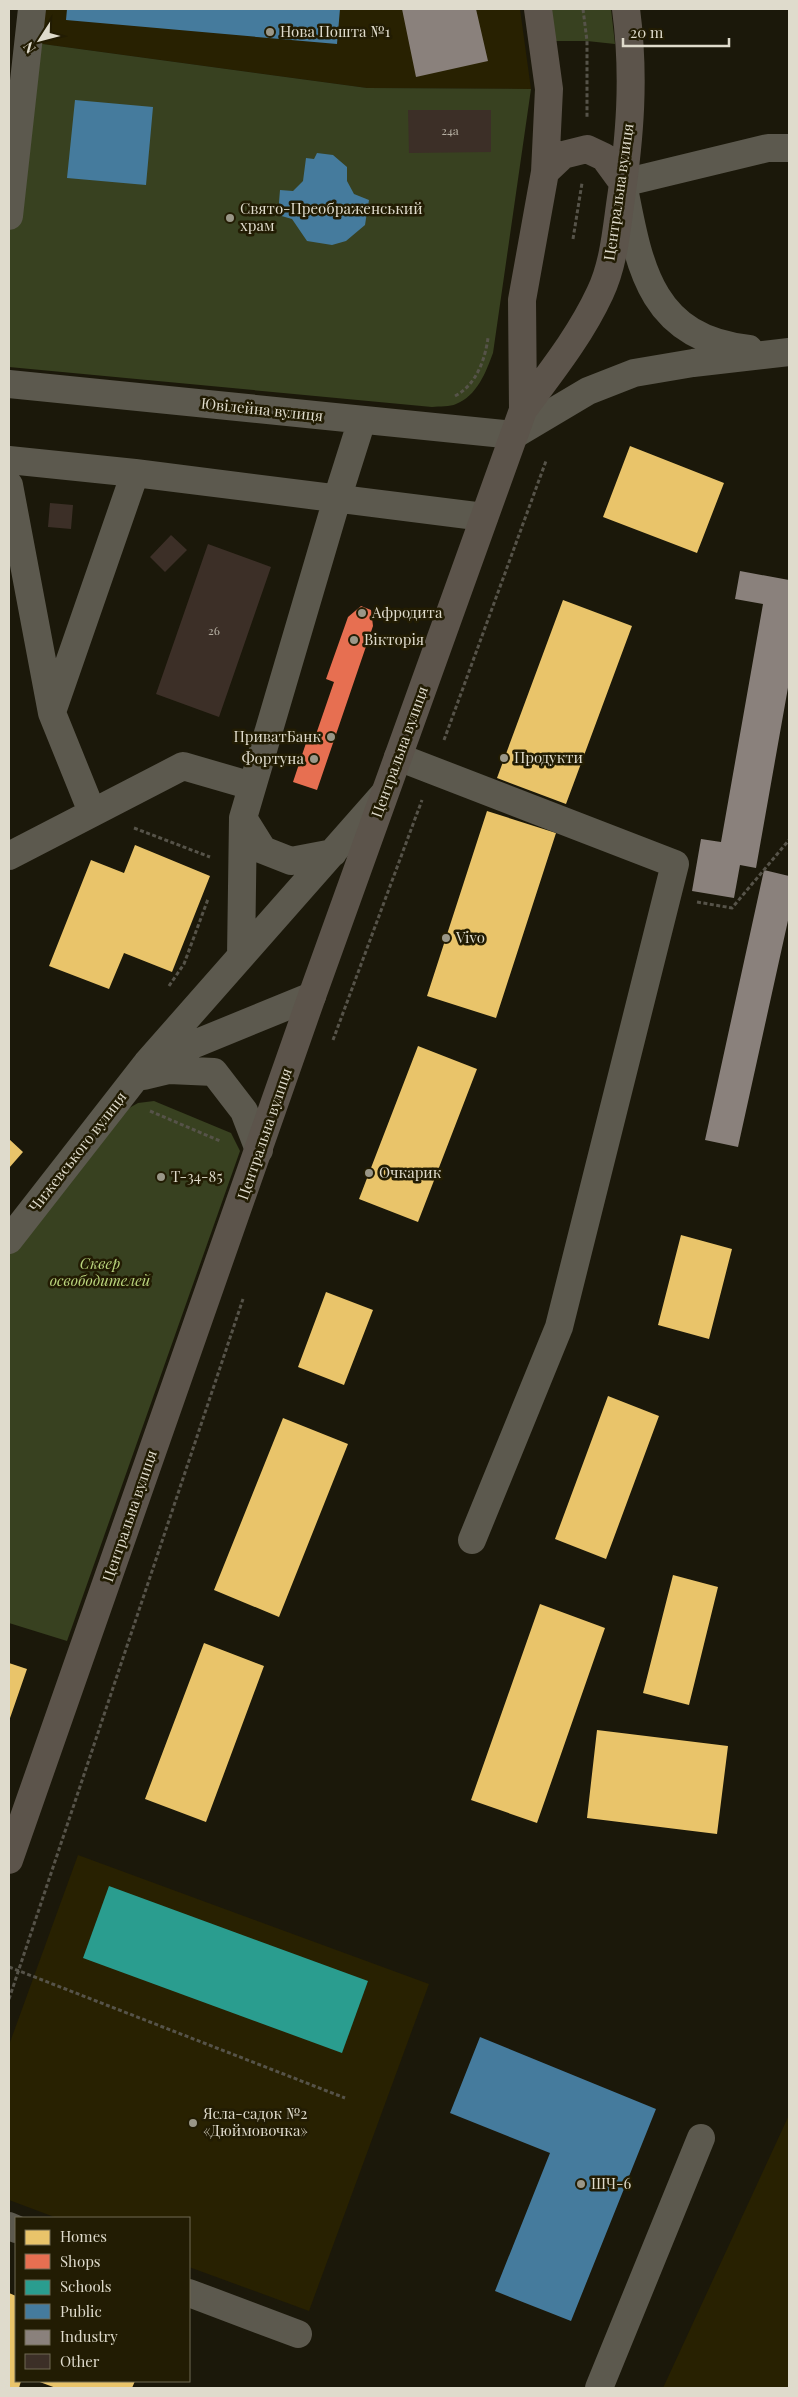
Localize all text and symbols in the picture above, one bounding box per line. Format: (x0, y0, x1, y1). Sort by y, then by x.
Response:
north arrow (15, 15, 65, 65)
scale bar (623, 15, 729, 47)
place label: Нова Пошта №1 (280, 21, 391, 41)
text: 20 m (630, 22, 664, 42)
marker: Нова Пошта №1 (264, 26, 276, 38)
text: N (18, 38, 40, 58)
house number: 24а (441, 122, 459, 138)
street label: Центральна вулиця (598, 122, 638, 262)
place label: Свято-Преображенський храм (240, 198, 423, 235)
marker: Свято-Преображенський храм (224, 212, 236, 224)
street label: Ювілейна вулиця (200, 393, 324, 425)
place label: Афродита (371, 602, 443, 622)
marker: Афродита (356, 607, 368, 619)
house number: 26 (208, 622, 220, 638)
place label: Вікторія (364, 629, 424, 649)
marker: Вікторія (348, 634, 360, 646)
street label: Центральна вулиця (366, 683, 432, 820)
place label: ПриватБанк (234, 726, 321, 746)
marker: ПриватБанк (325, 731, 337, 743)
place label: Продукти (514, 747, 583, 767)
place label: Фортуна (242, 748, 305, 768)
marker: Продукти (498, 752, 510, 764)
marker: Фортуна (308, 753, 320, 765)
place label: Vivo (455, 927, 485, 947)
marker: Vivo (440, 932, 452, 944)
street label: Центральна вулиця (232, 1065, 296, 1202)
street label: Чижевського вулиця (24, 1087, 130, 1216)
place label: Очкарик (379, 1162, 442, 1182)
place label: Т-34-85 (171, 1166, 223, 1186)
marker: Очкарик (363, 1167, 375, 1179)
marker: Т-34-85 (155, 1171, 167, 1183)
park label: Сквер освободителей (50, 1253, 151, 1290)
street label: Центральна вулиця (97, 1447, 161, 1584)
place label: Ясла-садок №2 «Дюймовочка» (202, 2103, 308, 2140)
marker: Ясла-садок №2 «Дюймовочка» (187, 2117, 199, 2129)
place label: ШЧ-6 (591, 2173, 631, 2193)
marker: ШЧ-6 (575, 2178, 587, 2190)
legend (15, 2217, 190, 2382)
text: Homes (60, 2226, 107, 2246)
text: Shops (60, 2251, 101, 2271)
text: Schools (60, 2276, 112, 2296)
text: Public (60, 2301, 102, 2321)
text: Industry (60, 2326, 118, 2346)
text: Other (60, 2351, 100, 2371)

